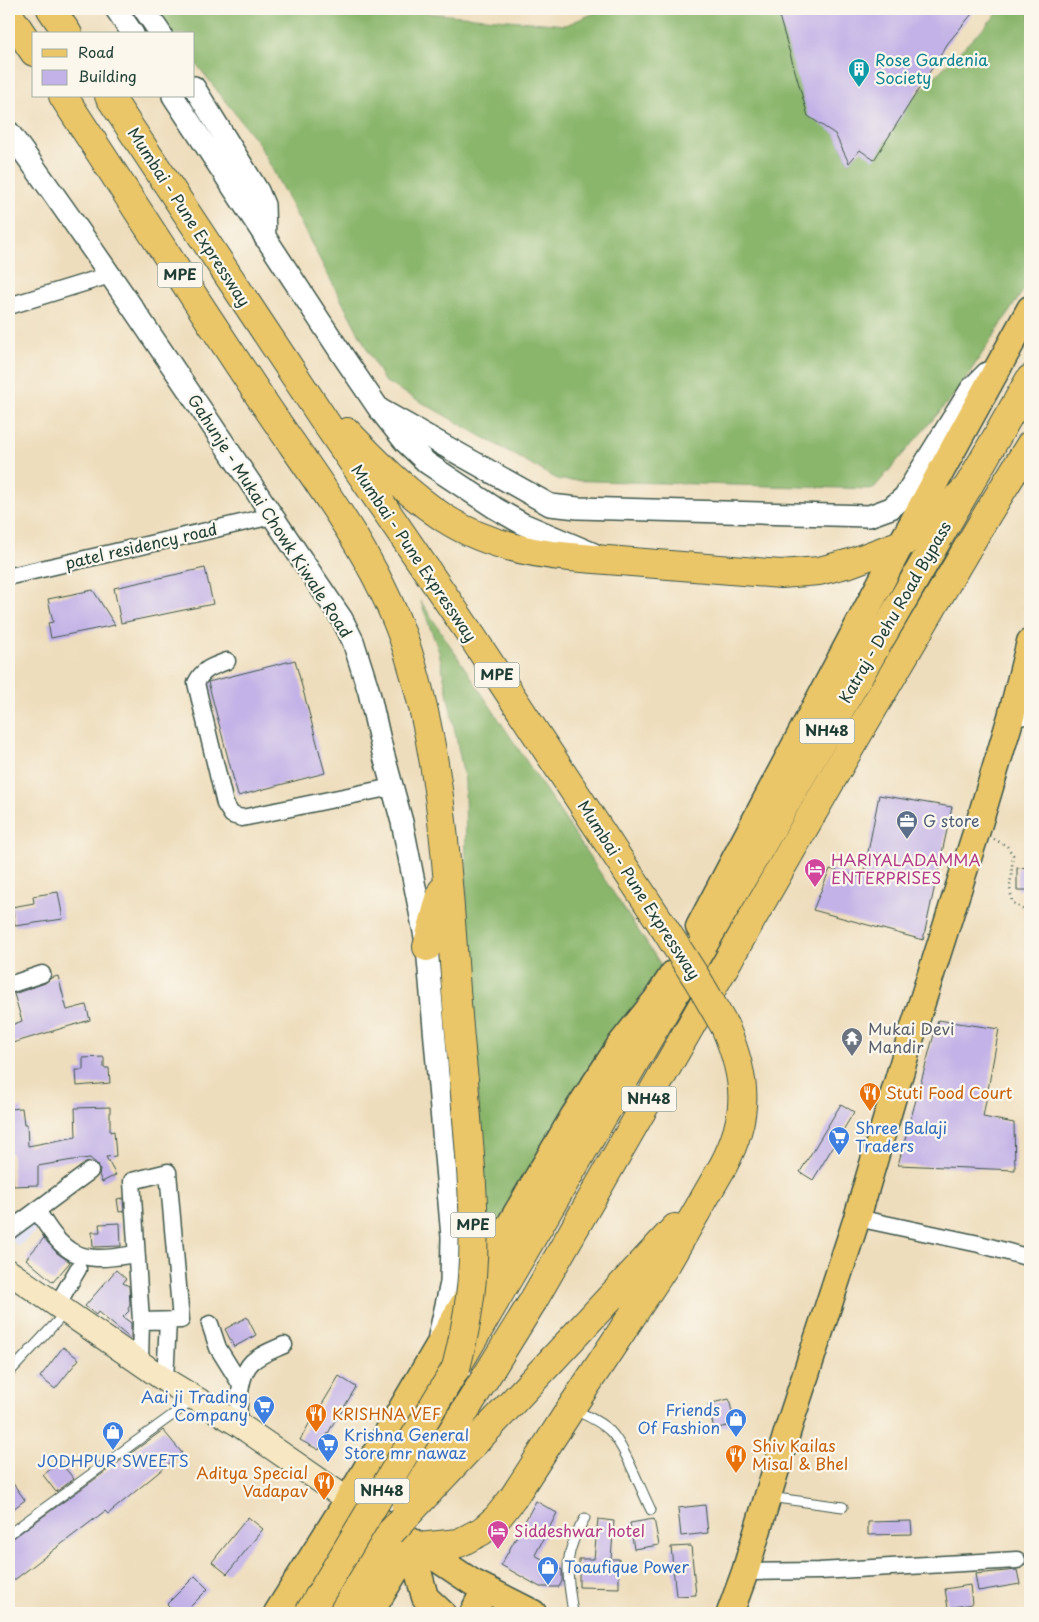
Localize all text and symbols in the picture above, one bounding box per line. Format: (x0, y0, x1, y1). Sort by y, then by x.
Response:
legend (32, 32, 195, 98)
text: Road (78, 40, 114, 63)
place label: Rose Gardenia Society (875, 47, 988, 89)
building icon: Rose Gardenia Society (847, 57, 871, 88)
text: Building (78, 64, 137, 87)
street label: Mumbai - Pune Expressway (123, 122, 257, 311)
road number: MPE (158, 262, 202, 288)
street label: Gahunje - Mukai Chowk Kiwale Road (183, 389, 359, 642)
street label: Mumbai - Pune Expressway (346, 459, 483, 646)
street label: patel residency road (62, 516, 219, 574)
street label: Katraj - Dehu Road Bypass (832, 516, 956, 707)
road number: MPE (474, 662, 520, 688)
road number: NH48 (800, 718, 854, 744)
street label: Mumbai - Pune Expressway (573, 795, 707, 984)
place label: G store (923, 808, 979, 832)
office icon: G store (895, 809, 919, 840)
place label: HARIYALADAMMA ENTERPRISES (831, 847, 981, 889)
hotel icon: HARIYALADAMMA ENTERPRISES (803, 857, 827, 888)
place label: Mukai Devi Mandir (868, 1016, 954, 1058)
temple icon: Mukai Devi Mandir (840, 1026, 864, 1057)
place label: Stuti Food Court (886, 1080, 1013, 1104)
restaurant icon: Stuti Food Court (858, 1081, 882, 1112)
road number: NH48 (622, 1086, 676, 1112)
place label: Shree Balaji Traders (855, 1115, 947, 1157)
supermarket icon: Shree Balaji Traders (827, 1125, 851, 1156)
road number: MPE (450, 1212, 496, 1238)
place label: Aai ji Trading Company (141, 1384, 248, 1426)
supermarket icon: Aai ji Trading Company (252, 1394, 276, 1425)
place label: Friends Of Fashion (638, 1397, 720, 1439)
place label: KRISHNA VEF (332, 1401, 441, 1425)
restaurant icon: KRISHNA VEF (304, 1402, 328, 1433)
shop icon: Friends Of Fashion (724, 1407, 748, 1438)
shop icon: JODHPUR SWEETS (101, 1420, 125, 1451)
place label: Krishna General Store mr nawaz (344, 1422, 469, 1464)
supermarket icon: Krishna General Store mr nawaz (316, 1432, 340, 1463)
place label: Shiv Kailas Misal & Bhel (752, 1433, 848, 1475)
restaurant icon: Shiv Kailas Misal & Bhel (724, 1443, 748, 1474)
place label: JODHPUR SWEETS (37, 1448, 189, 1472)
place label: Aditya Special Vadapav (196, 1460, 309, 1502)
restaurant icon: Aditya Special Vadapav (312, 1470, 336, 1501)
road number: NH48 (354, 1478, 410, 1504)
place label: Siddeshwar hotel (514, 1518, 645, 1542)
hotel icon: Siddeshwar hotel (486, 1519, 510, 1550)
place label: Toaufique Power (564, 1554, 690, 1578)
shop icon: Toaufique Power (536, 1555, 560, 1586)

